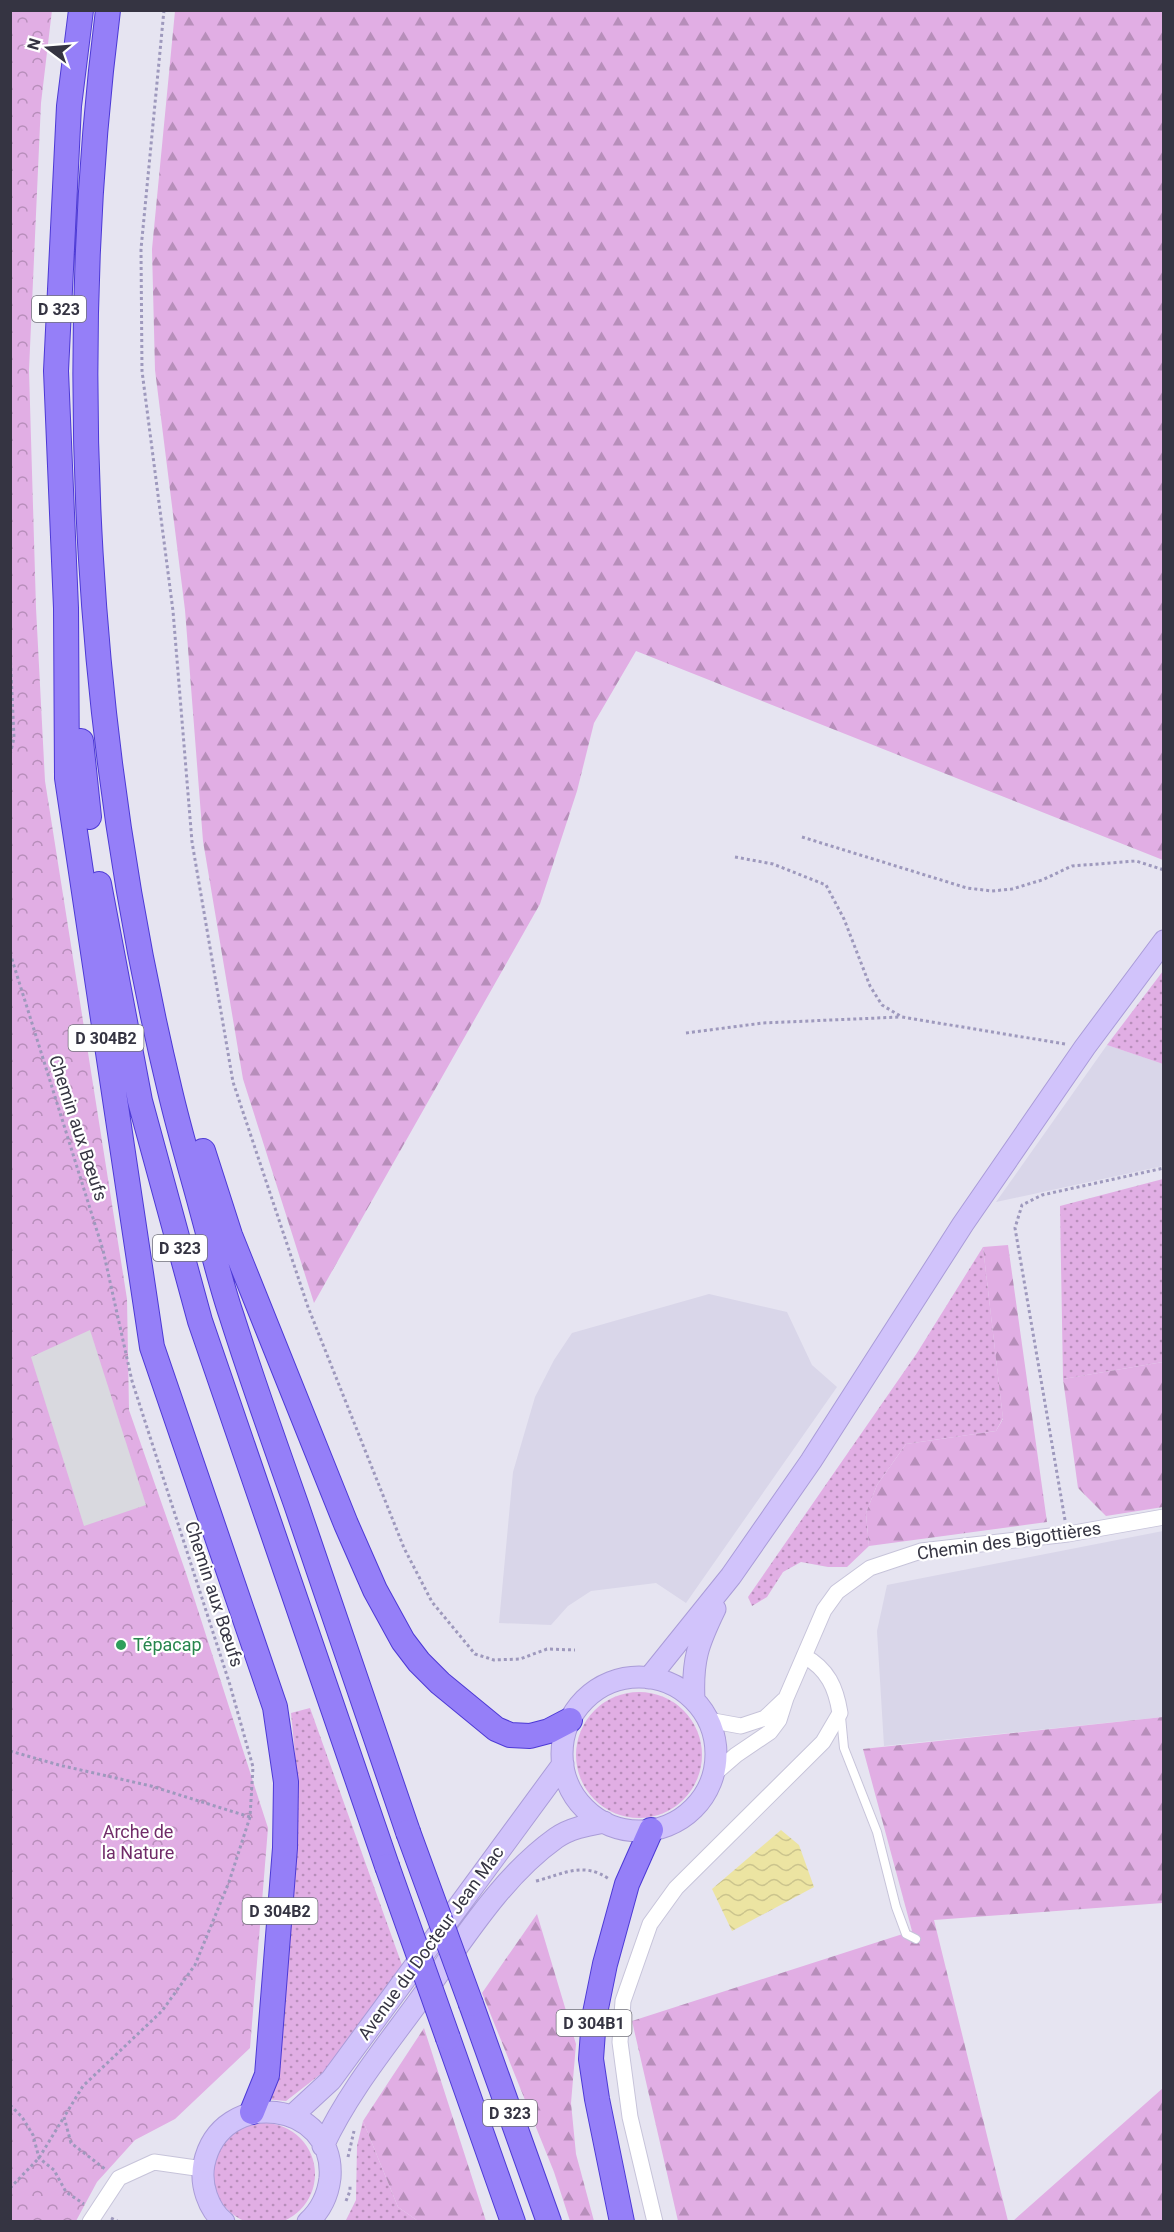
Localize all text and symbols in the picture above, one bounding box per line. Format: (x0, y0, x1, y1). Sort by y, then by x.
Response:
north arrow (18, 18, 78, 78)
text: N (23, 36, 45, 52)
road number: D 323 (32, 296, 86, 322)
road number: D 304B2 (68, 1025, 144, 1051)
street label: Chemin aux Bœufs (45, 1052, 112, 1203)
road number: D 323 (153, 1235, 207, 1261)
street label: Chemin des Bigottières (916, 1517, 1102, 1564)
street label: Chemin aux Bœufs (181, 1518, 248, 1669)
place label: Tépacap (133, 1634, 202, 1655)
marker: Tépacap (114, 1638, 128, 1652)
park label: Arche de la Nature (102, 1821, 174, 1863)
street label: Avenue du Docteur Jean Mac (353, 1842, 508, 2043)
road number: D 304B2 (242, 1898, 318, 1924)
road number: D 304B1 (556, 2010, 632, 2036)
road number: D 323 (483, 2100, 537, 2126)

